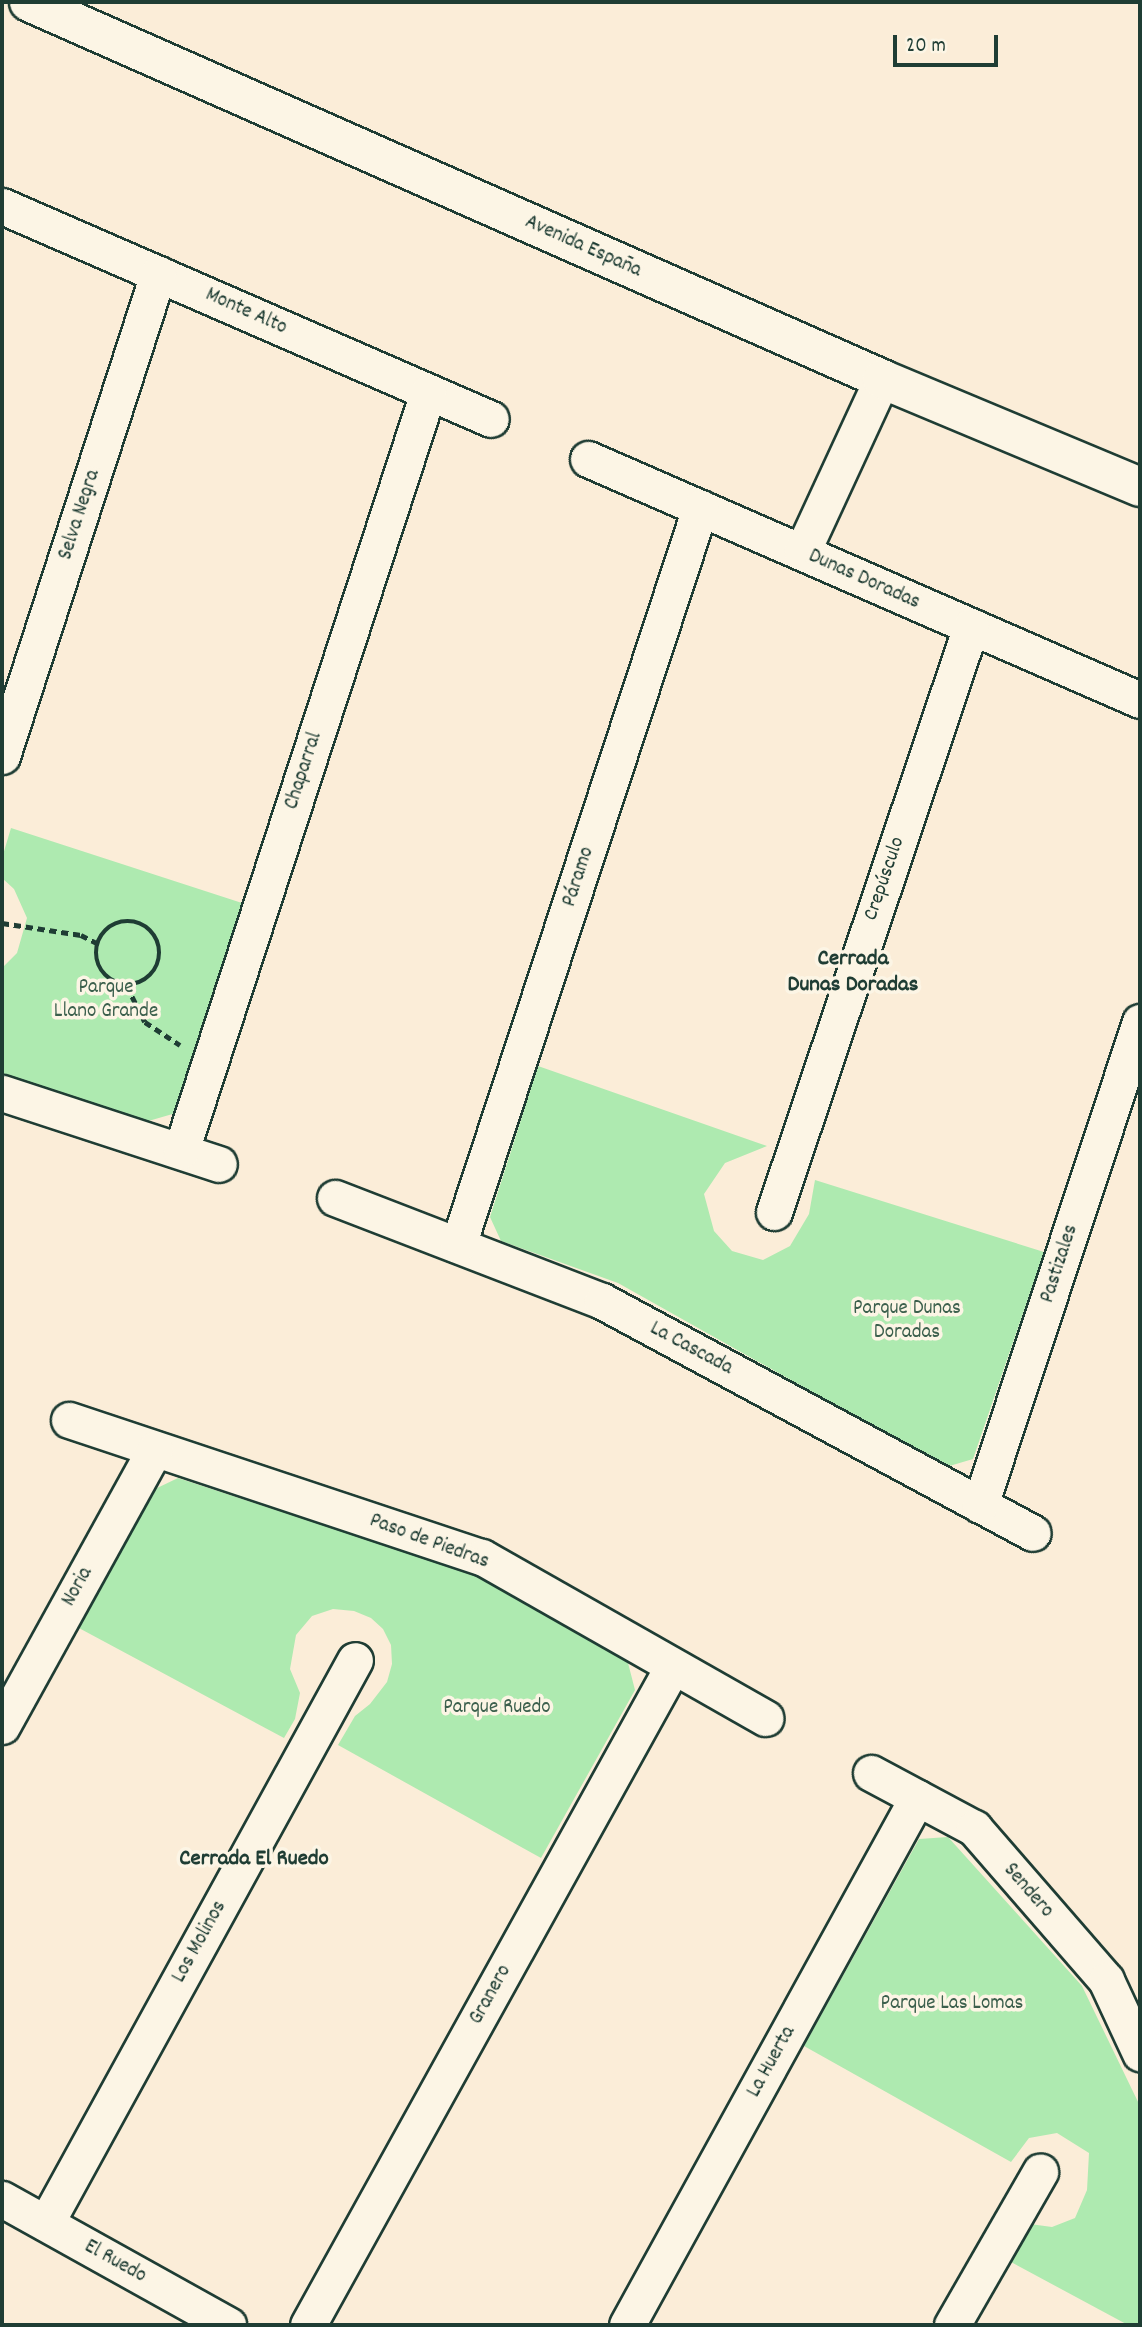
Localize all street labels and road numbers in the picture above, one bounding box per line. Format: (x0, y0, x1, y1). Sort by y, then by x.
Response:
street label: Avenida España (521, 210, 645, 284)
street label: Monte Alto (201, 283, 291, 341)
street label: Selva Negra (54, 467, 106, 563)
street label: Dunas Doradas (804, 544, 924, 616)
street label: Chaparral (280, 729, 328, 813)
street label: Crepúsculo (859, 834, 911, 924)
street label: Páramo (558, 844, 600, 910)
street label: Pastizales (1036, 1222, 1084, 1306)
street label: La Cascada (645, 1317, 737, 1381)
street label: Paso de Piedras (366, 1509, 492, 1575)
street label: Noria (57, 1563, 99, 1611)
street label: Sendero (997, 1858, 1059, 1924)
street label: Los Molinos (167, 1897, 233, 1987)
street label: Granero (464, 1961, 518, 2029)
street label: La Huerta (742, 2022, 802, 2102)
street label: El Ruedo (80, 2235, 150, 2289)

